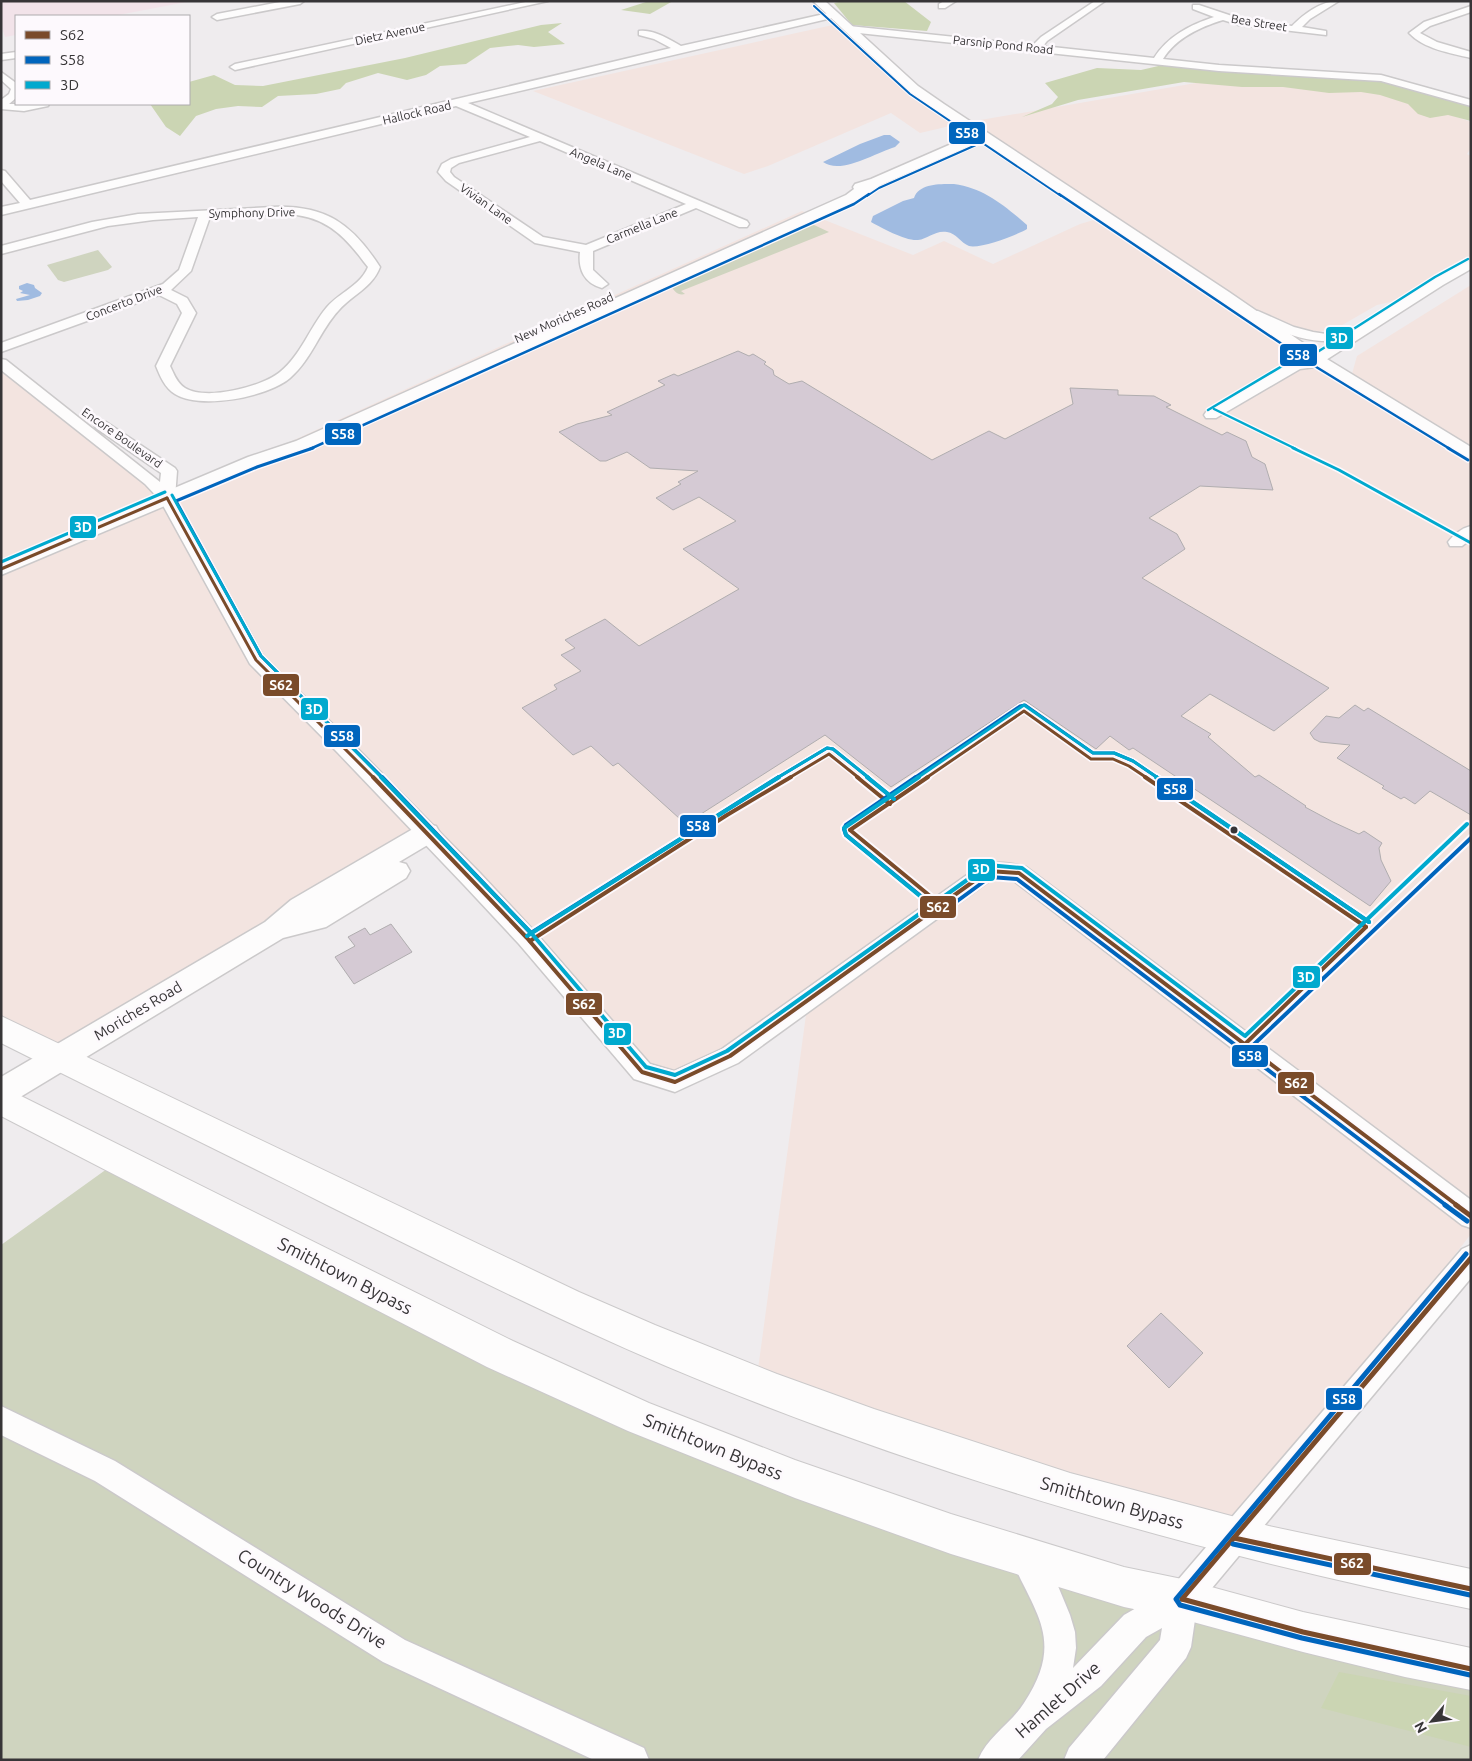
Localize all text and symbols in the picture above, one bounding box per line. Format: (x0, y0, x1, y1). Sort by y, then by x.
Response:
street label: Bea Street (1230, 12, 1288, 33)
legend (15, 15, 190, 105)
street label: Dietz Avenue (354, 20, 426, 47)
text: S62 (60, 26, 85, 43)
street label: Parsnip Pond Road (952, 33, 1054, 56)
text: S58 (60, 51, 85, 68)
text: 3D (60, 76, 79, 93)
street label: Hallock Road (381, 98, 452, 127)
line badge: S58 (948, 121, 986, 145)
text: S58 (955, 125, 979, 141)
street label: Angela Lane (568, 145, 634, 182)
street label: Vivian Lane (457, 181, 515, 226)
street label: Symphony Drive (208, 205, 296, 220)
street label: Carmella Lane (604, 205, 680, 246)
street label: Concerto Drive (84, 282, 164, 323)
street label: New Moriches Road (512, 290, 615, 345)
line badge: 3D (1325, 326, 1354, 350)
text: 3D (1330, 330, 1348, 346)
line badge: S58 (1279, 343, 1318, 367)
text: S58 (1286, 347, 1310, 363)
street label: Encore Boulevard (80, 405, 165, 470)
line badge: S58 (324, 422, 362, 446)
text: S58 (331, 426, 355, 442)
line badge: 3D (69, 515, 97, 539)
text: 3D (74, 519, 92, 535)
line badge: S62 (262, 673, 300, 697)
text: S62 (269, 677, 293, 693)
line badge: 3D (300, 697, 329, 721)
text: 3D (305, 701, 323, 717)
line badge: S58 (323, 724, 361, 748)
text: S58 (330, 728, 354, 744)
line badge: S58 (1156, 777, 1194, 801)
text: S58 (1163, 781, 1187, 797)
line badge: S58 (679, 814, 717, 838)
text: S58 (686, 818, 710, 834)
unlabelled marker (1229, 825, 1239, 835)
line badge: 3D (967, 858, 996, 882)
text: 3D (972, 861, 990, 877)
line badge: S62 (919, 895, 957, 919)
text: S62 (926, 899, 950, 915)
line badge: 3D (1292, 965, 1321, 989)
text: 3D (1297, 969, 1315, 985)
street label: Moriches Road (91, 978, 185, 1043)
line badge: S62 (565, 992, 603, 1016)
text: S62 (572, 996, 596, 1012)
line badge: 3D (603, 1022, 632, 1046)
text: 3D (608, 1025, 626, 1041)
line badge: S58 (1231, 1044, 1269, 1068)
text: S58 (1238, 1048, 1262, 1064)
line badge: S62 (1277, 1071, 1315, 1095)
text: S62 (1284, 1075, 1308, 1091)
street label: Smithtown Bypass (275, 1233, 416, 1318)
line badge: S58 (1325, 1387, 1363, 1411)
text: S58 (1332, 1391, 1356, 1407)
street label: Smithtown Bypass (641, 1409, 786, 1483)
street label: Smithtown Bypass (1038, 1472, 1186, 1532)
street label: Country Woods Drive (234, 1544, 391, 1652)
line badge: S62 (1333, 1552, 1372, 1576)
text: S62 (1340, 1555, 1364, 1571)
street label: Hamlet Drive (1011, 1657, 1104, 1741)
north arrow (1407, 1696, 1457, 1746)
text: N (1411, 1719, 1430, 1736)

